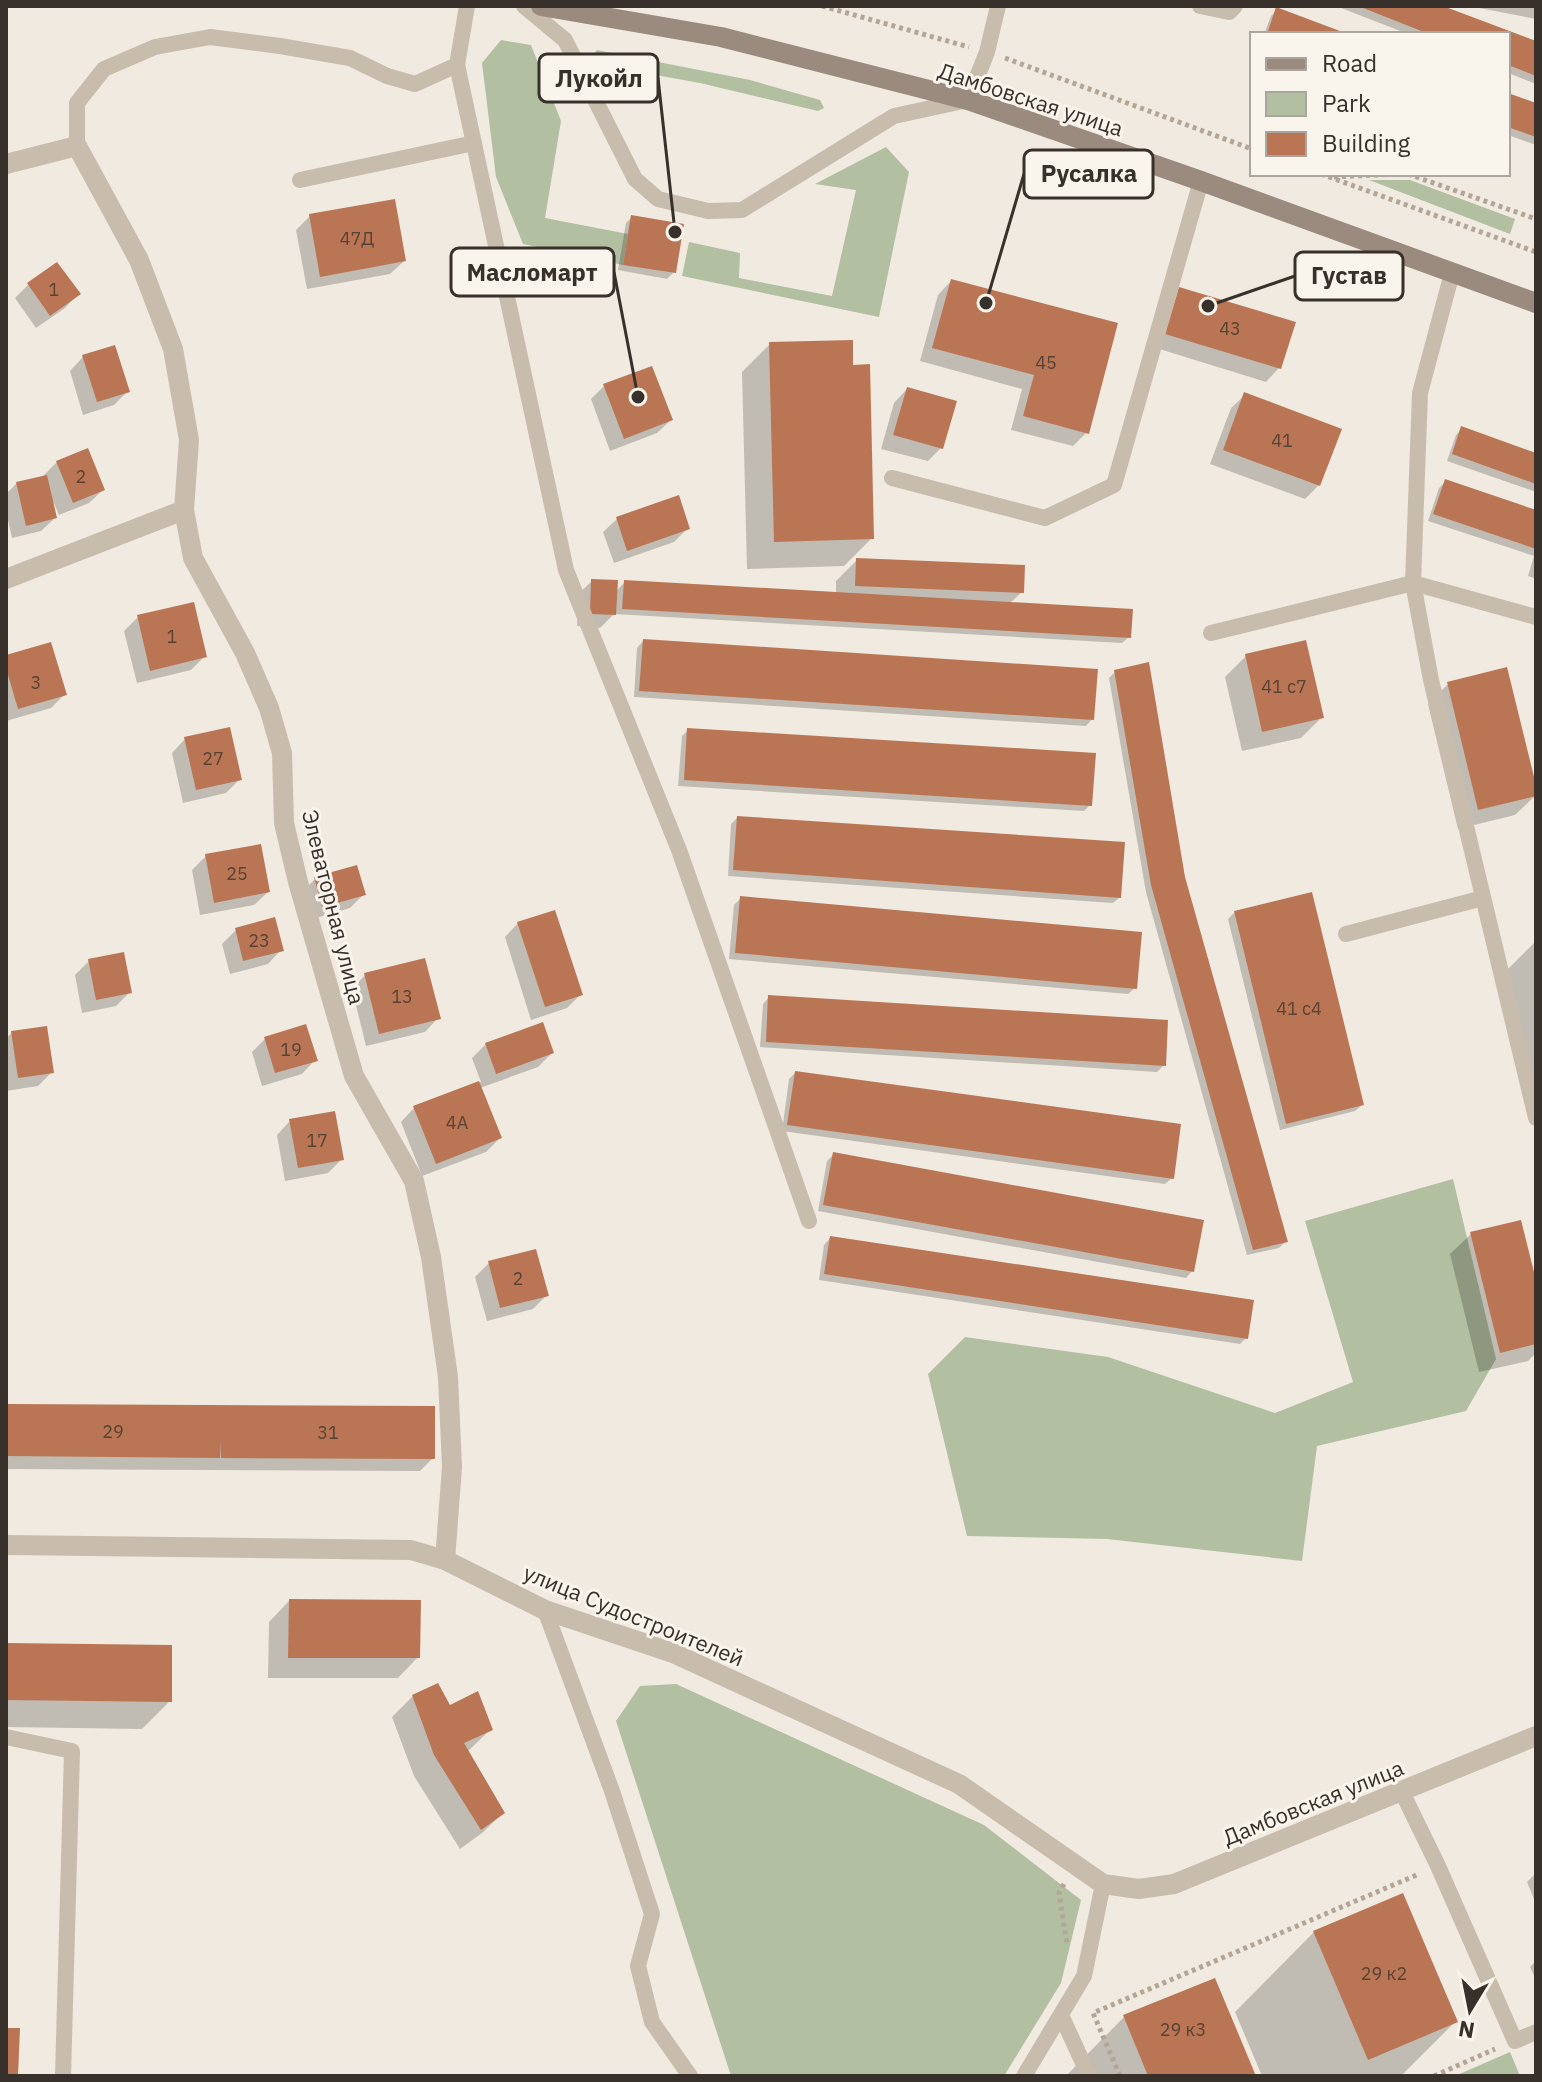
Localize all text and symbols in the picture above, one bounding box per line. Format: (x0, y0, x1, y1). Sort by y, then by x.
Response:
legend (1250, 32, 1510, 176)
text: Road (1322, 47, 1377, 79)
callout: Лукойл (539, 54, 658, 102)
street label: Дамбовская улица (935, 55, 1127, 143)
text: Лукойл (555, 62, 643, 94)
text: Park (1322, 87, 1371, 119)
text: Building (1322, 127, 1410, 159)
callout: Русалка (1024, 150, 1153, 198)
text: Русалка (1041, 157, 1137, 189)
house number: 47Д (340, 227, 374, 250)
callout: Масломарт (451, 248, 614, 296)
callout: Густав (1295, 252, 1403, 300)
text: Масломарт (466, 256, 598, 288)
text: Густав (1311, 259, 1387, 291)
house number: 1 (49, 278, 59, 301)
house number: 43 (1219, 317, 1241, 340)
house number: 45 (1035, 351, 1057, 374)
house number: 41 (1271, 429, 1293, 452)
house number: 2 (76, 465, 86, 488)
house number: 1 (167, 625, 177, 648)
house number: 3 (31, 671, 41, 694)
house number: 41 с7 (1261, 675, 1307, 698)
house number: 27 (202, 747, 224, 770)
street label: Элеваторная улица (296, 807, 372, 1008)
house number: 25 (226, 862, 248, 885)
house number: 23 (248, 929, 270, 952)
house number: 13 (391, 985, 413, 1008)
house number: 41 с4 (1276, 997, 1322, 1020)
house number: 19 (280, 1038, 302, 1061)
house number: 4А (446, 1111, 469, 1134)
house number: 17 (306, 1129, 328, 1152)
house number: 2 (513, 1267, 523, 1290)
house number: 29 (102, 1420, 124, 1443)
house number: 31 (317, 1421, 339, 1444)
street label: улица Судостроителей (520, 1558, 748, 1672)
street label: Дамбовская улица (1218, 1752, 1408, 1852)
house number: 29 к2 (1361, 1962, 1407, 1985)
north arrow (1430, 1970, 1510, 2050)
text: N (1456, 2015, 1477, 2046)
house number: 29 к3 (1160, 2018, 1206, 2041)

